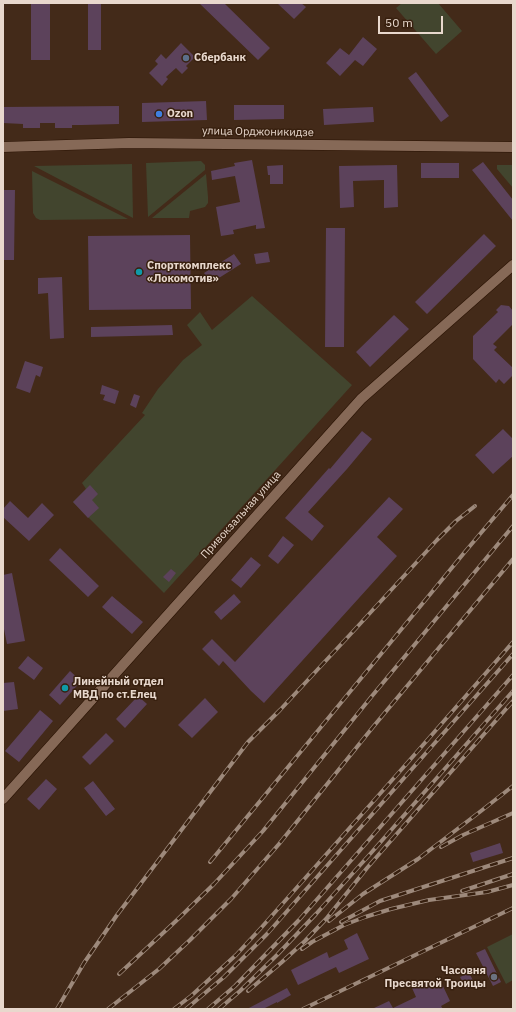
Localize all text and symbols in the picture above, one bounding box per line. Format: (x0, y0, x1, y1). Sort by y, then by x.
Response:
scale bar (380, 8, 445, 34)
text: 50 m (385, 15, 413, 30)
place label: Сбербанк (194, 51, 246, 65)
marker: Сбербанк (181, 53, 191, 63)
place label: Ozon (167, 107, 193, 121)
marker: Ozon (154, 109, 164, 119)
street label: улица Орджоникидзе (202, 124, 314, 140)
place label: Спорткомплекс «Локомотив» (147, 259, 231, 285)
marker: Спорткомплекс «Локомотив» (134, 267, 144, 277)
street label: Привокзальная улица (198, 468, 284, 562)
place label: Линейный отдел МВД по ст.Елец (73, 675, 164, 701)
marker: Линейный отдел МВД по ст.Елец (60, 683, 70, 693)
place label: Часовня Пресвятой Троицы (385, 964, 486, 990)
marker: Часовня Пресвятой Троицы (489, 972, 499, 982)

